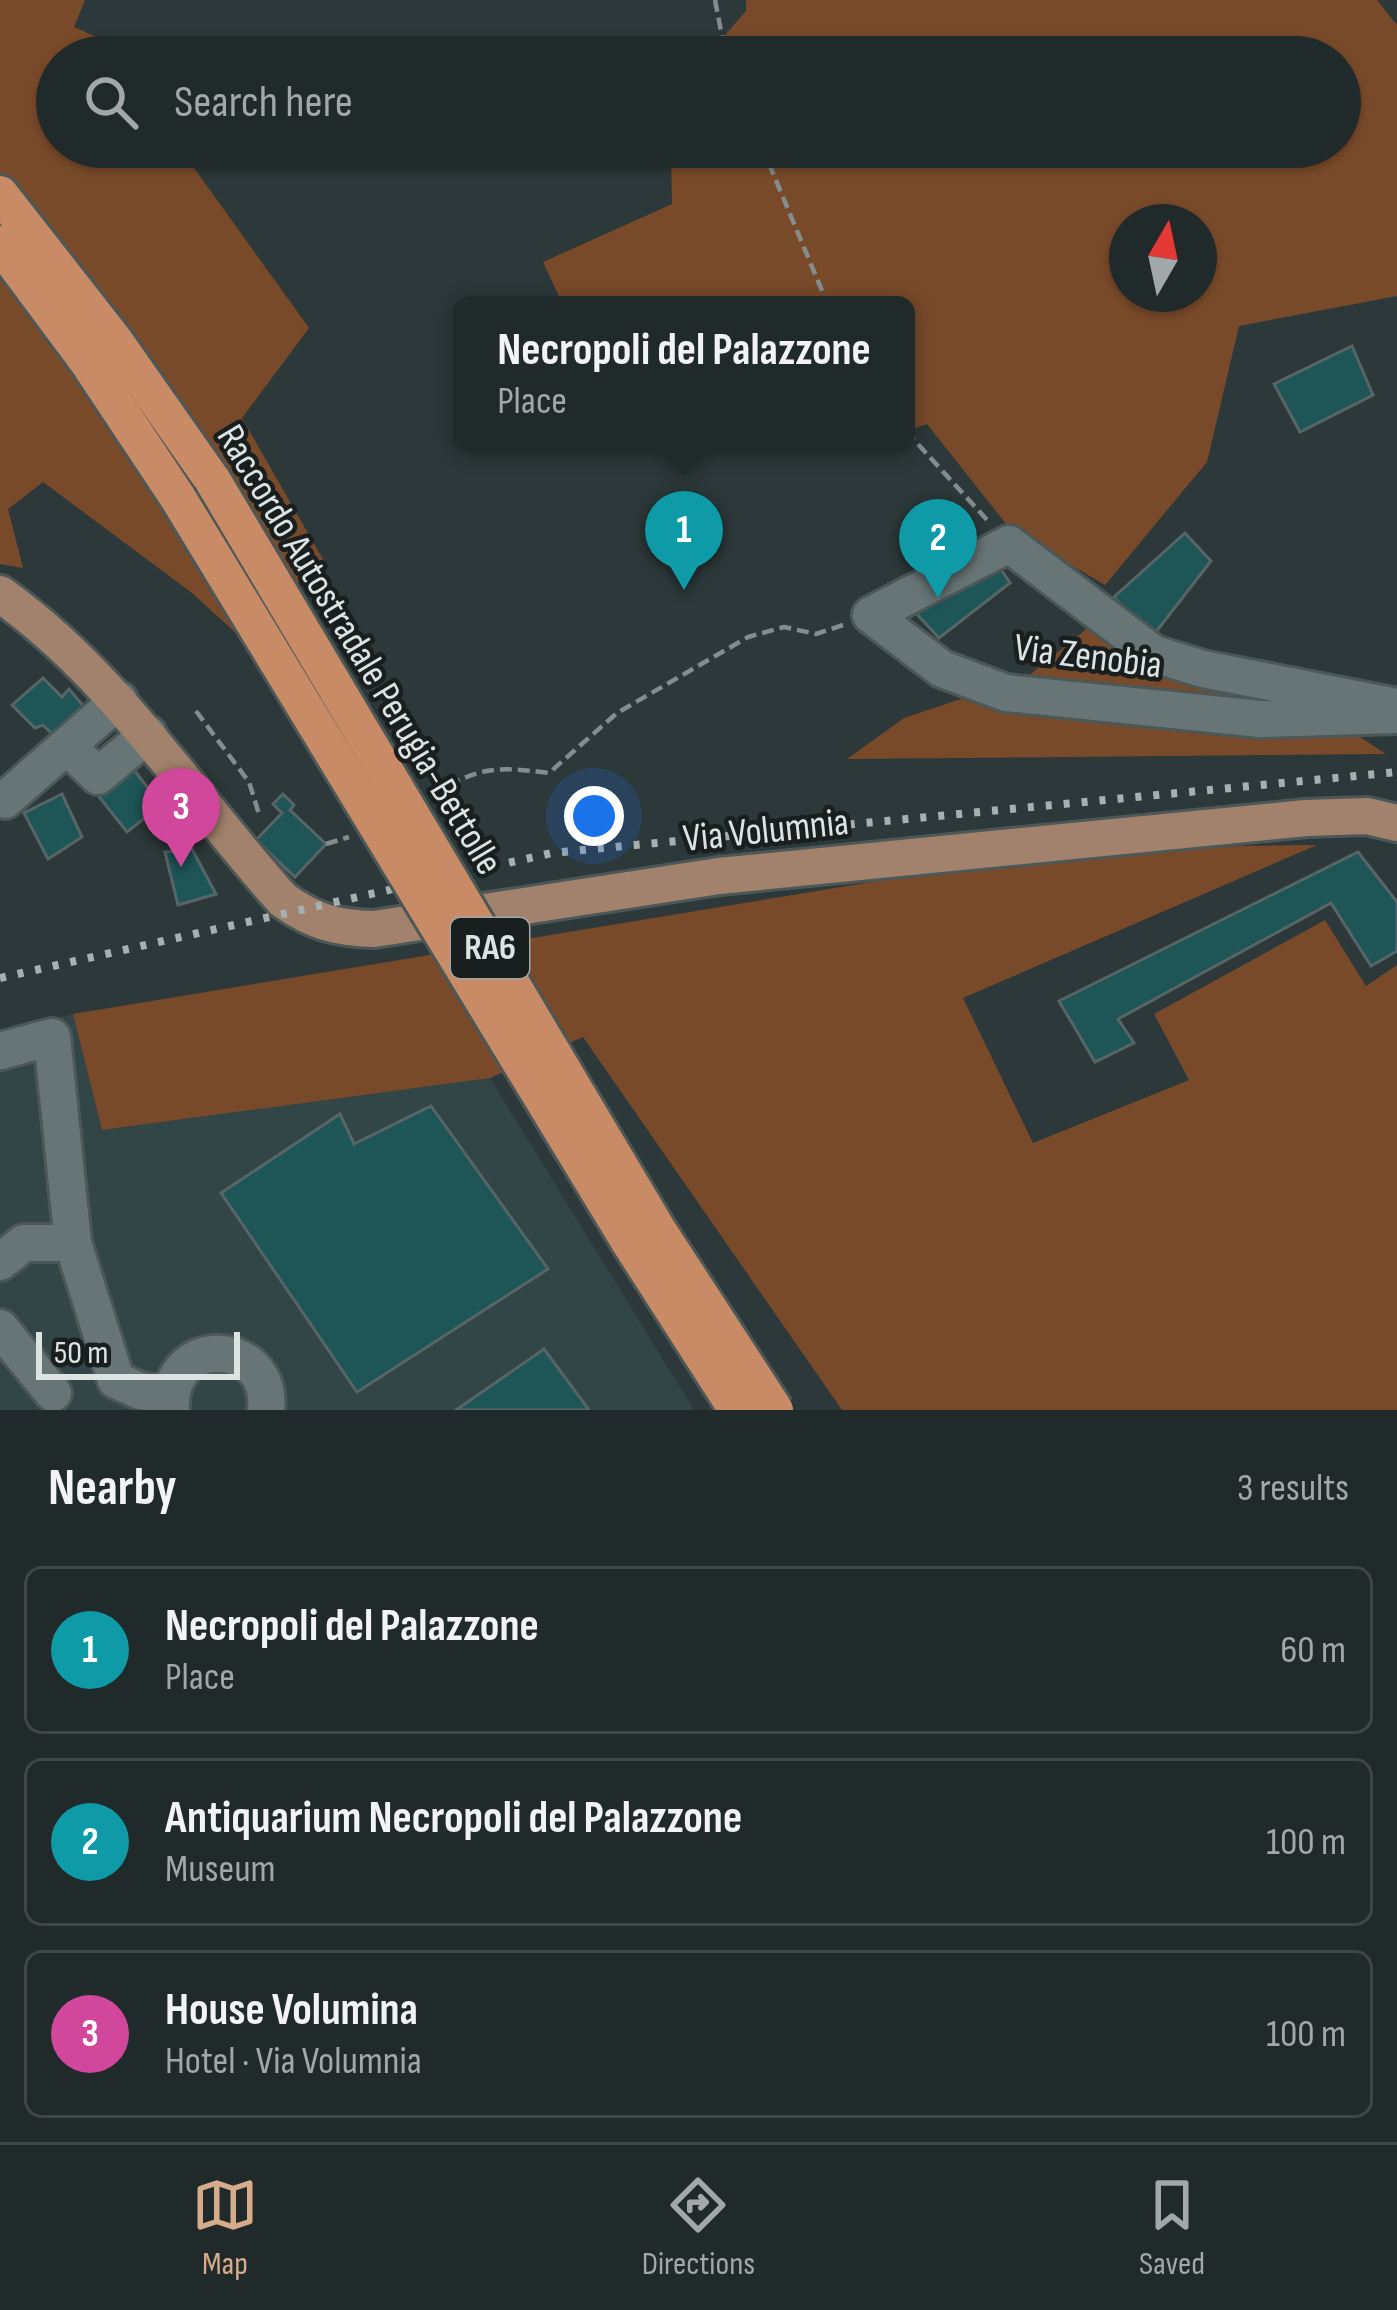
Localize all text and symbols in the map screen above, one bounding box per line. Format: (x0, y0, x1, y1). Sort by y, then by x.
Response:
search box (36, 36, 1361, 168)
icon: search (78, 69, 144, 135)
text: Search here (174, 75, 353, 130)
north arrow (1109, 204, 1217, 312)
popup (453, 296, 915, 452)
text: Necropoli del Palazzone (497, 323, 871, 378)
text: Place (497, 378, 567, 425)
street label: Raccordo Autostradale Perugia-Bettolle (206, 417, 512, 883)
pin: 1 (645, 491, 723, 590)
pin: 2 (899, 499, 977, 598)
street label: Via Zenobia (1011, 625, 1165, 689)
pin: 3 (142, 768, 220, 867)
your location (564, 786, 624, 846)
street label: Via Volumnia (681, 799, 851, 863)
road number: RA6 (451, 918, 529, 978)
scale bar (36, 1326, 240, 1379)
text: 50 m (54, 1333, 108, 1373)
text: Nearby (48, 1458, 177, 1519)
text: 3 results (1237, 1465, 1349, 1512)
text: Necropoli del Palazzone (165, 1599, 539, 1654)
text: 1 (82, 1627, 98, 1674)
text: 60 m (1280, 1627, 1346, 1674)
text: Place (165, 1654, 235, 1701)
text: Antiquarium Necropoli del Palazzone (165, 1791, 742, 1846)
text: 2 (81, 1819, 99, 1866)
text: 100 m (1266, 1819, 1346, 1866)
text: Museum (165, 1846, 276, 1893)
text: House Volumina (165, 1983, 418, 2038)
text: 3 (81, 2011, 99, 2058)
text: 100 m (1266, 2011, 1346, 2058)
text: Hotel · Via Volumnia (165, 2038, 422, 2085)
tab: Map (192, 2172, 258, 2284)
tab: Directions (642, 2172, 755, 2284)
tab: Saved (1139, 2172, 1205, 2284)

